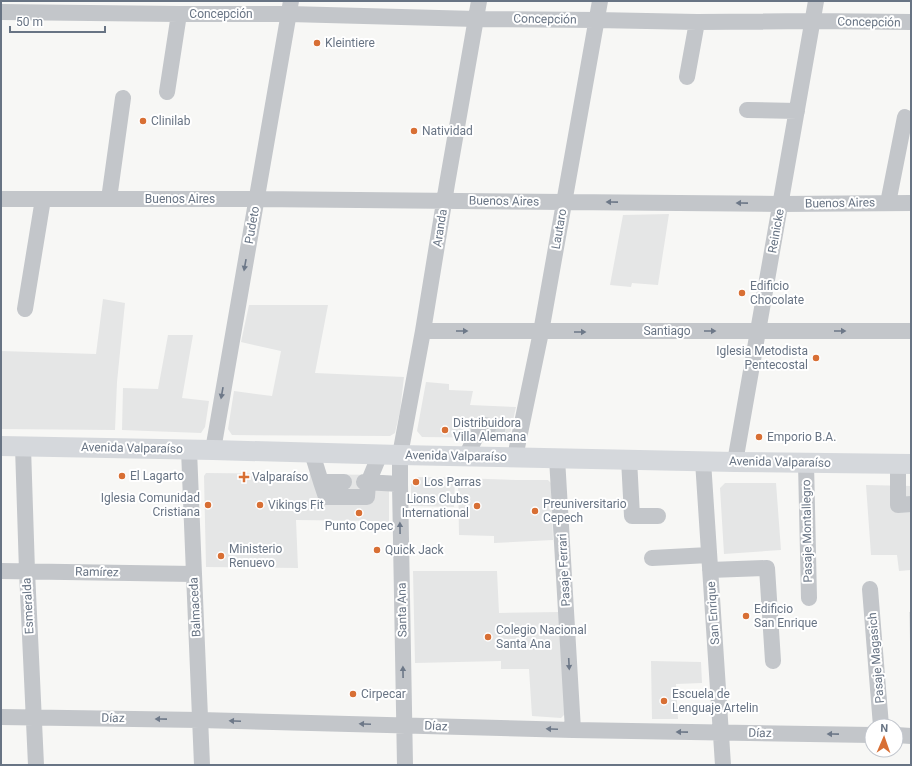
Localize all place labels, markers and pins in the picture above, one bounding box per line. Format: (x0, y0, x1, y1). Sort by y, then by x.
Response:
place label: Kleintiere (325, 36, 375, 50)
marker: Kleintiere (312, 38, 322, 48)
place label: Clinilab (151, 114, 191, 128)
marker: Clinilab (138, 116, 148, 126)
place label: Natividad (422, 124, 473, 138)
marker: Natividad (409, 126, 419, 136)
place label: Edificio Chocolate (750, 279, 804, 307)
marker: Edificio Chocolate (737, 288, 747, 298)
place label: Iglesia Metodista Pentecostal (716, 344, 808, 372)
marker: Iglesia Metodista Pentecostal (811, 353, 821, 363)
place label: Distribuidora Villa Alemana (453, 416, 526, 444)
marker: Distribuidora Villa Alemana (440, 425, 450, 435)
place label: Emporio B.A. (767, 430, 836, 444)
marker: Emporio B.A. (754, 432, 764, 442)
place label: El Lagarto (130, 469, 184, 483)
place label: Valparaíso (252, 470, 309, 484)
marker: El Lagarto (117, 471, 127, 481)
marker: Valparaíso (239, 472, 249, 482)
place label: Los Parras (424, 475, 481, 489)
marker: Los Parras (411, 477, 421, 487)
place label: Iglesia Comunidad Cristiana (101, 491, 200, 519)
place label: Lions Clubs International (402, 492, 469, 520)
place label: Preuniversitario Cepech (543, 497, 627, 525)
place label: Vikings Fit (268, 498, 324, 512)
marker: Iglesia Comunidad Cristiana (203, 500, 213, 510)
marker: Vikings Fit (255, 500, 265, 510)
marker: Lions Clubs International (472, 501, 482, 511)
marker: Preuniversitario Cepech (530, 506, 540, 516)
marker: Punto Copec (354, 508, 364, 518)
place label: Punto Copec (325, 519, 393, 533)
place label: Ministerio Renuevo (229, 542, 282, 570)
place label: Quick Jack (385, 543, 445, 557)
marker: Quick Jack (372, 545, 382, 555)
marker: Ministerio Renuevo (216, 551, 226, 561)
place label: Edificio San Enrique (754, 602, 818, 630)
marker: Edificio San Enrique (741, 611, 751, 621)
place label: Colegio Nacional Santa Ana (496, 623, 587, 651)
marker: Colegio Nacional Santa Ana (483, 632, 493, 642)
place label: Cirpecar (361, 687, 406, 701)
place label: Escuela de Lenguaje Artelin (672, 687, 758, 715)
marker: Cirpecar (348, 689, 358, 699)
marker: Escuela de Lenguaje Artelin (659, 696, 669, 706)

